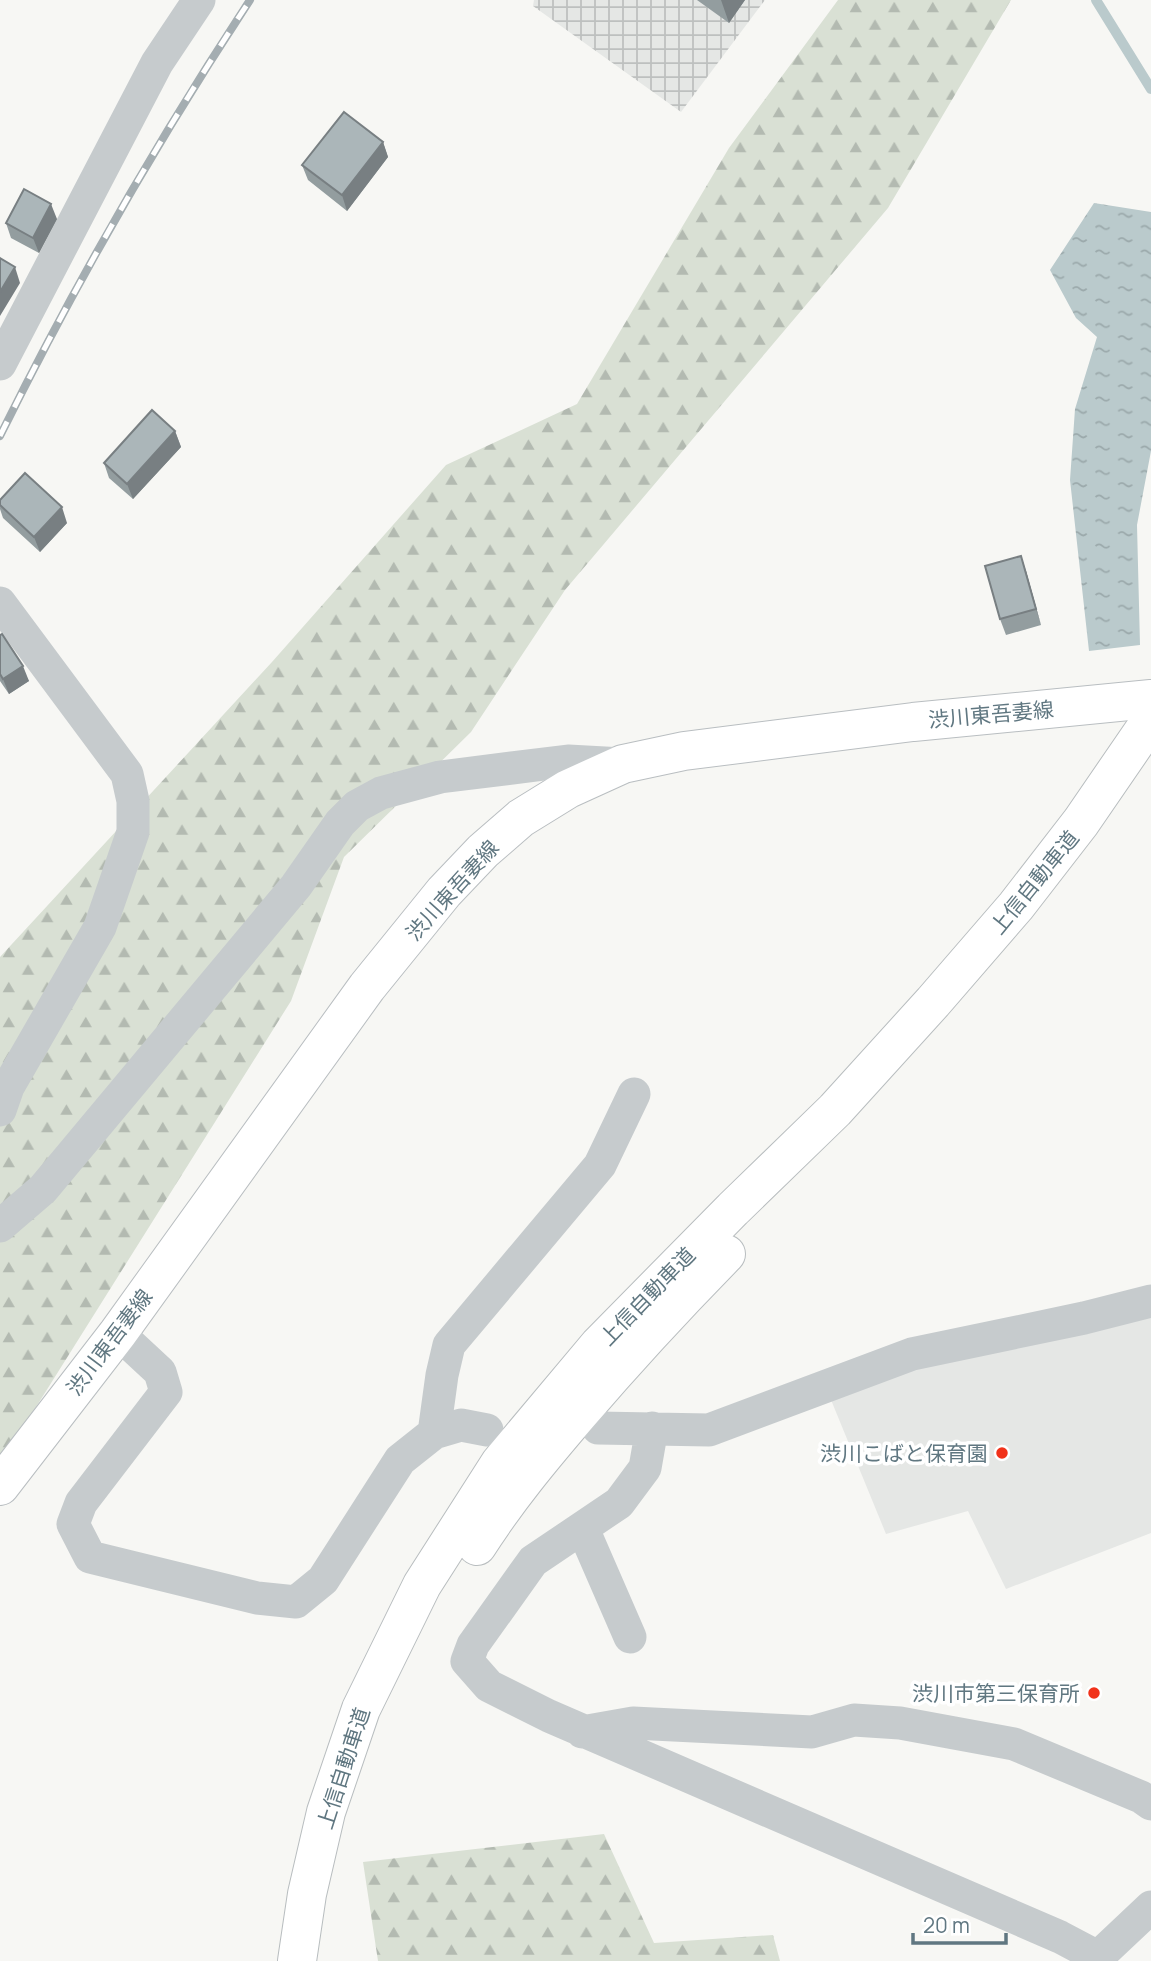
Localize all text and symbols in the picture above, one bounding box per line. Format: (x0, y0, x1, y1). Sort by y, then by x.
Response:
street label: 渋川東吾妻線 (927, 695, 1055, 733)
street label: 上信自動車道 (983, 824, 1085, 940)
street label: 渋川東吾妻線 (399, 834, 505, 946)
street label: 上信自動車道 (593, 1241, 701, 1351)
street label: 渋川東吾妻線 (60, 1283, 158, 1401)
place label: 渋川こばと保育園 (820, 1439, 988, 1467)
marker: 渋川こばと保育園 (994, 1445, 1010, 1461)
place label: 渋川市第三保育所 (912, 1679, 1080, 1707)
marker: 渋川市第三保育所 (1086, 1685, 1102, 1701)
street label: 上信自動車道 (310, 1704, 376, 1832)
scale bar (913, 1902, 1006, 1946)
text: 20 m (923, 1911, 970, 1939)

